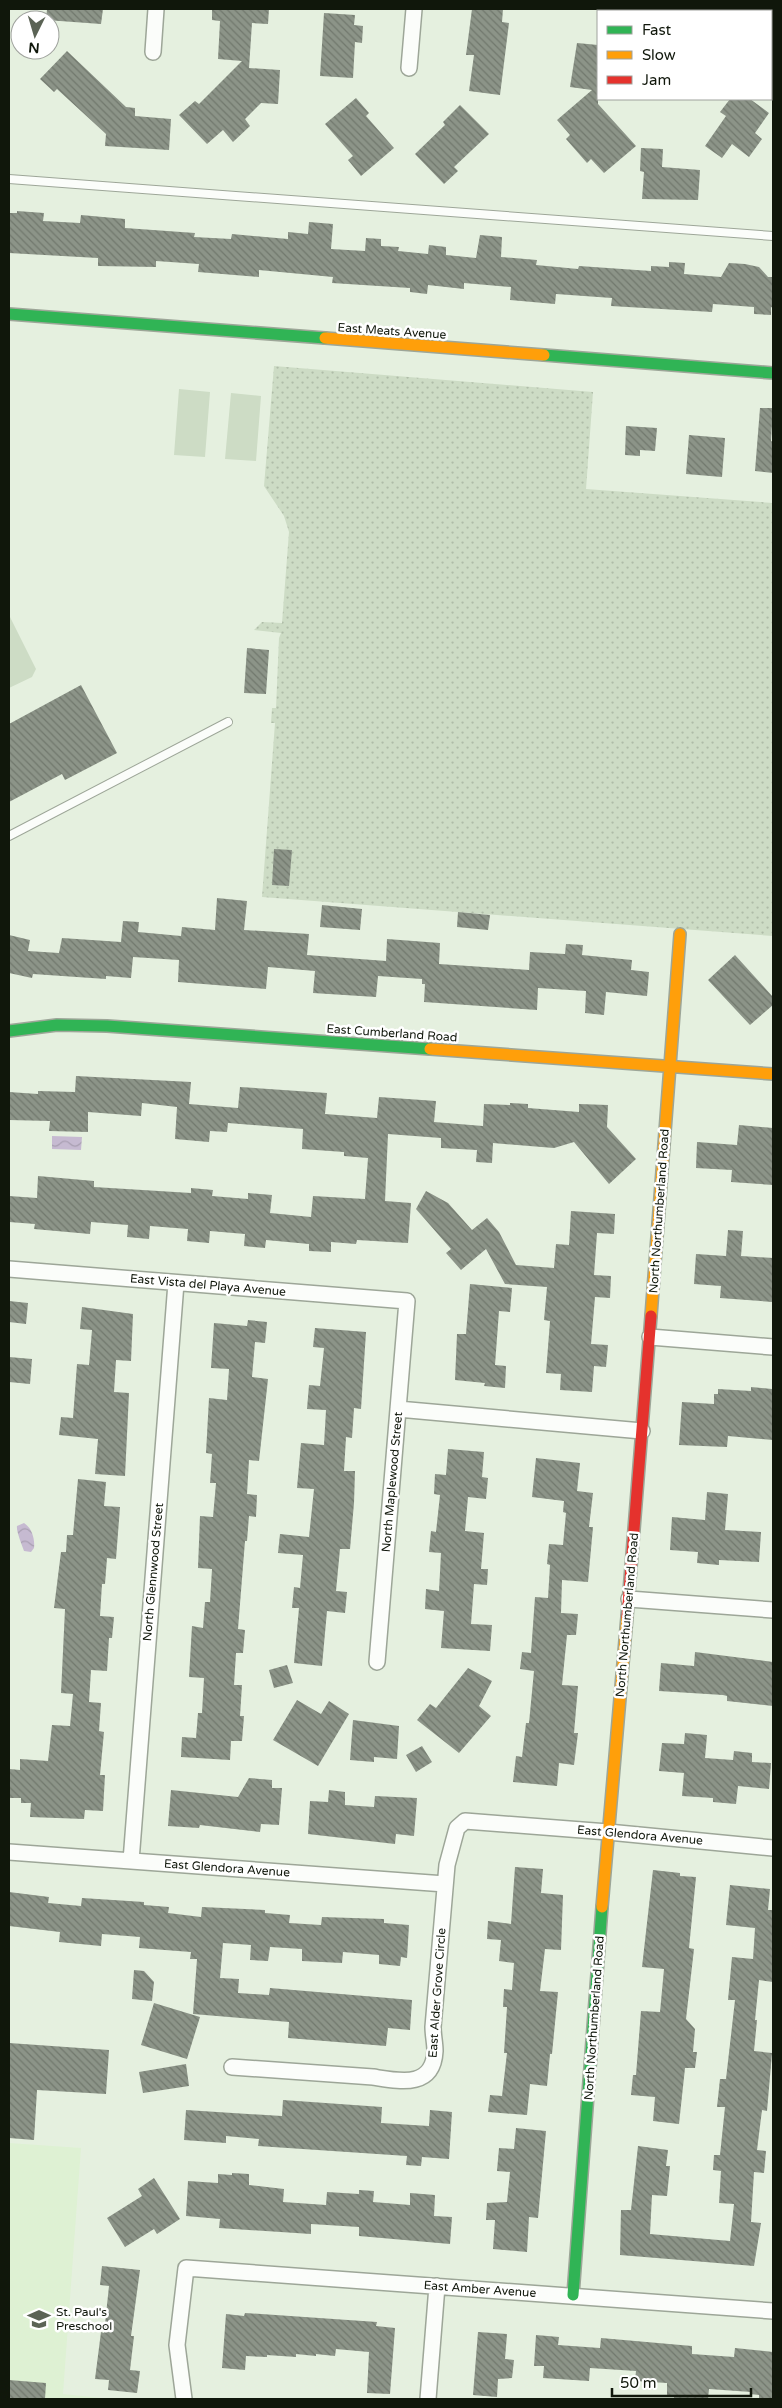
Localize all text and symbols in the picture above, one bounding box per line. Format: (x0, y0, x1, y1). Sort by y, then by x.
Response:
north arrow (10, 10, 60, 60)
legend (597, 10, 772, 100)
text: Fast (642, 21, 672, 39)
text: N (28, 38, 40, 56)
text: Slow (642, 46, 676, 64)
text: Jam (642, 71, 671, 89)
street label: East Meats Avenue (337, 320, 447, 342)
street label: East Cumberland Road (326, 1021, 458, 1045)
street label: North Northumberland Road (646, 1128, 672, 1294)
street label: East Vista del Playa Avenue (129, 1271, 287, 1299)
street label: North Maplewood Street (379, 1411, 405, 1553)
street label: North Glennwood Street (140, 1502, 166, 1642)
street label: North Northumberland Road (613, 1532, 641, 1698)
street label: East Glendora Avenue (577, 1823, 704, 1847)
street label: East Glendora Avenue (164, 1857, 291, 1879)
street label: East Alder Grove Circle (425, 1927, 449, 2059)
street label: North Northumberland Road (581, 1935, 607, 2101)
street label: East Amber Avenue (423, 2278, 537, 2300)
place label: St. Paul's Preschool (56, 2305, 112, 2333)
school or university icon: St. Paul's Preschool (26, 2306, 52, 2332)
scale bar (612, 2366, 751, 2398)
text: 50 m (620, 2374, 657, 2392)

